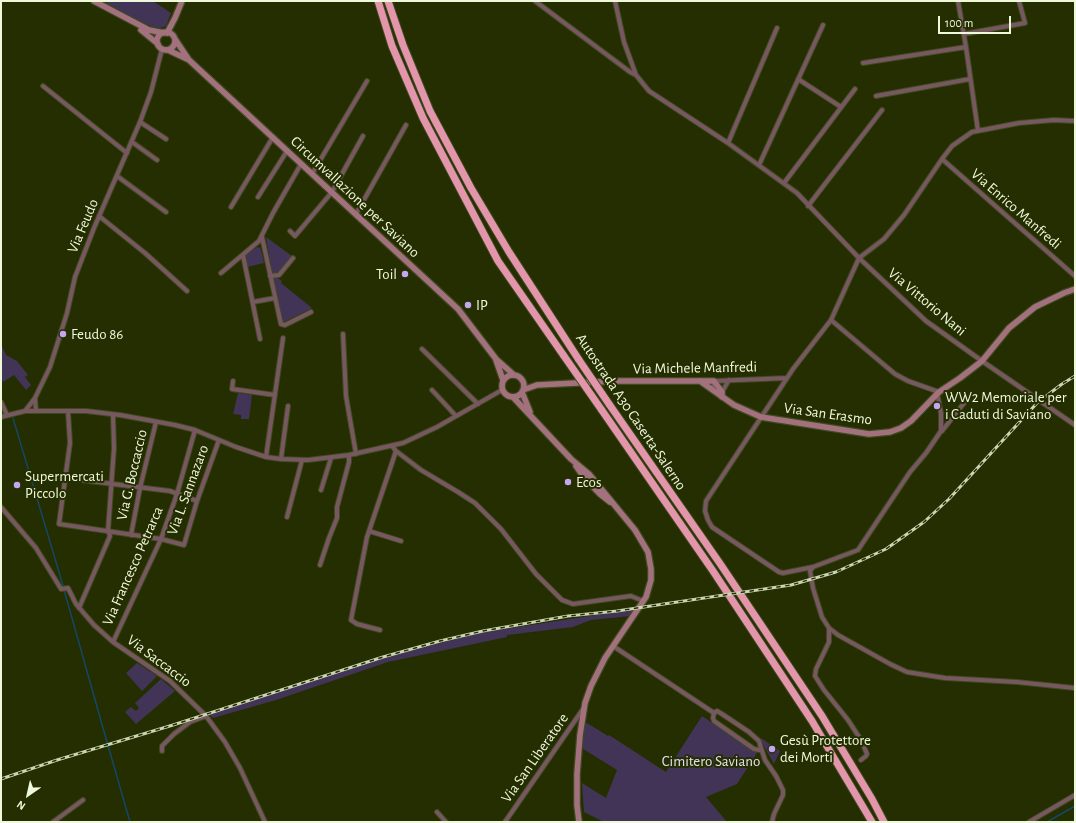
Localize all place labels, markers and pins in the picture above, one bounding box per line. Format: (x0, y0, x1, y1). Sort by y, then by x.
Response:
place label: Toil (376, 265, 397, 283)
marker: Toil (400, 269, 410, 279)
place label: IP (476, 296, 488, 314)
marker: IP (463, 300, 473, 310)
place label: Feudo 86 (71, 325, 123, 343)
marker: Feudo 86 (58, 329, 68, 339)
place label: WW2 Memoriale per i Caduti di Saviano (945, 388, 1067, 423)
marker: WW2 Memoriale per i Caduti di Saviano (932, 401, 942, 411)
place label: Supermercati Piccolo (25, 467, 104, 502)
place label: Ecos (576, 473, 602, 491)
marker: Ecos (563, 477, 573, 487)
marker: Supermercati Piccolo (12, 480, 22, 490)
place label: Gesù Protettore dei Morti (780, 731, 871, 766)
marker: Gesù Protettore dei Morti (767, 744, 777, 754)

